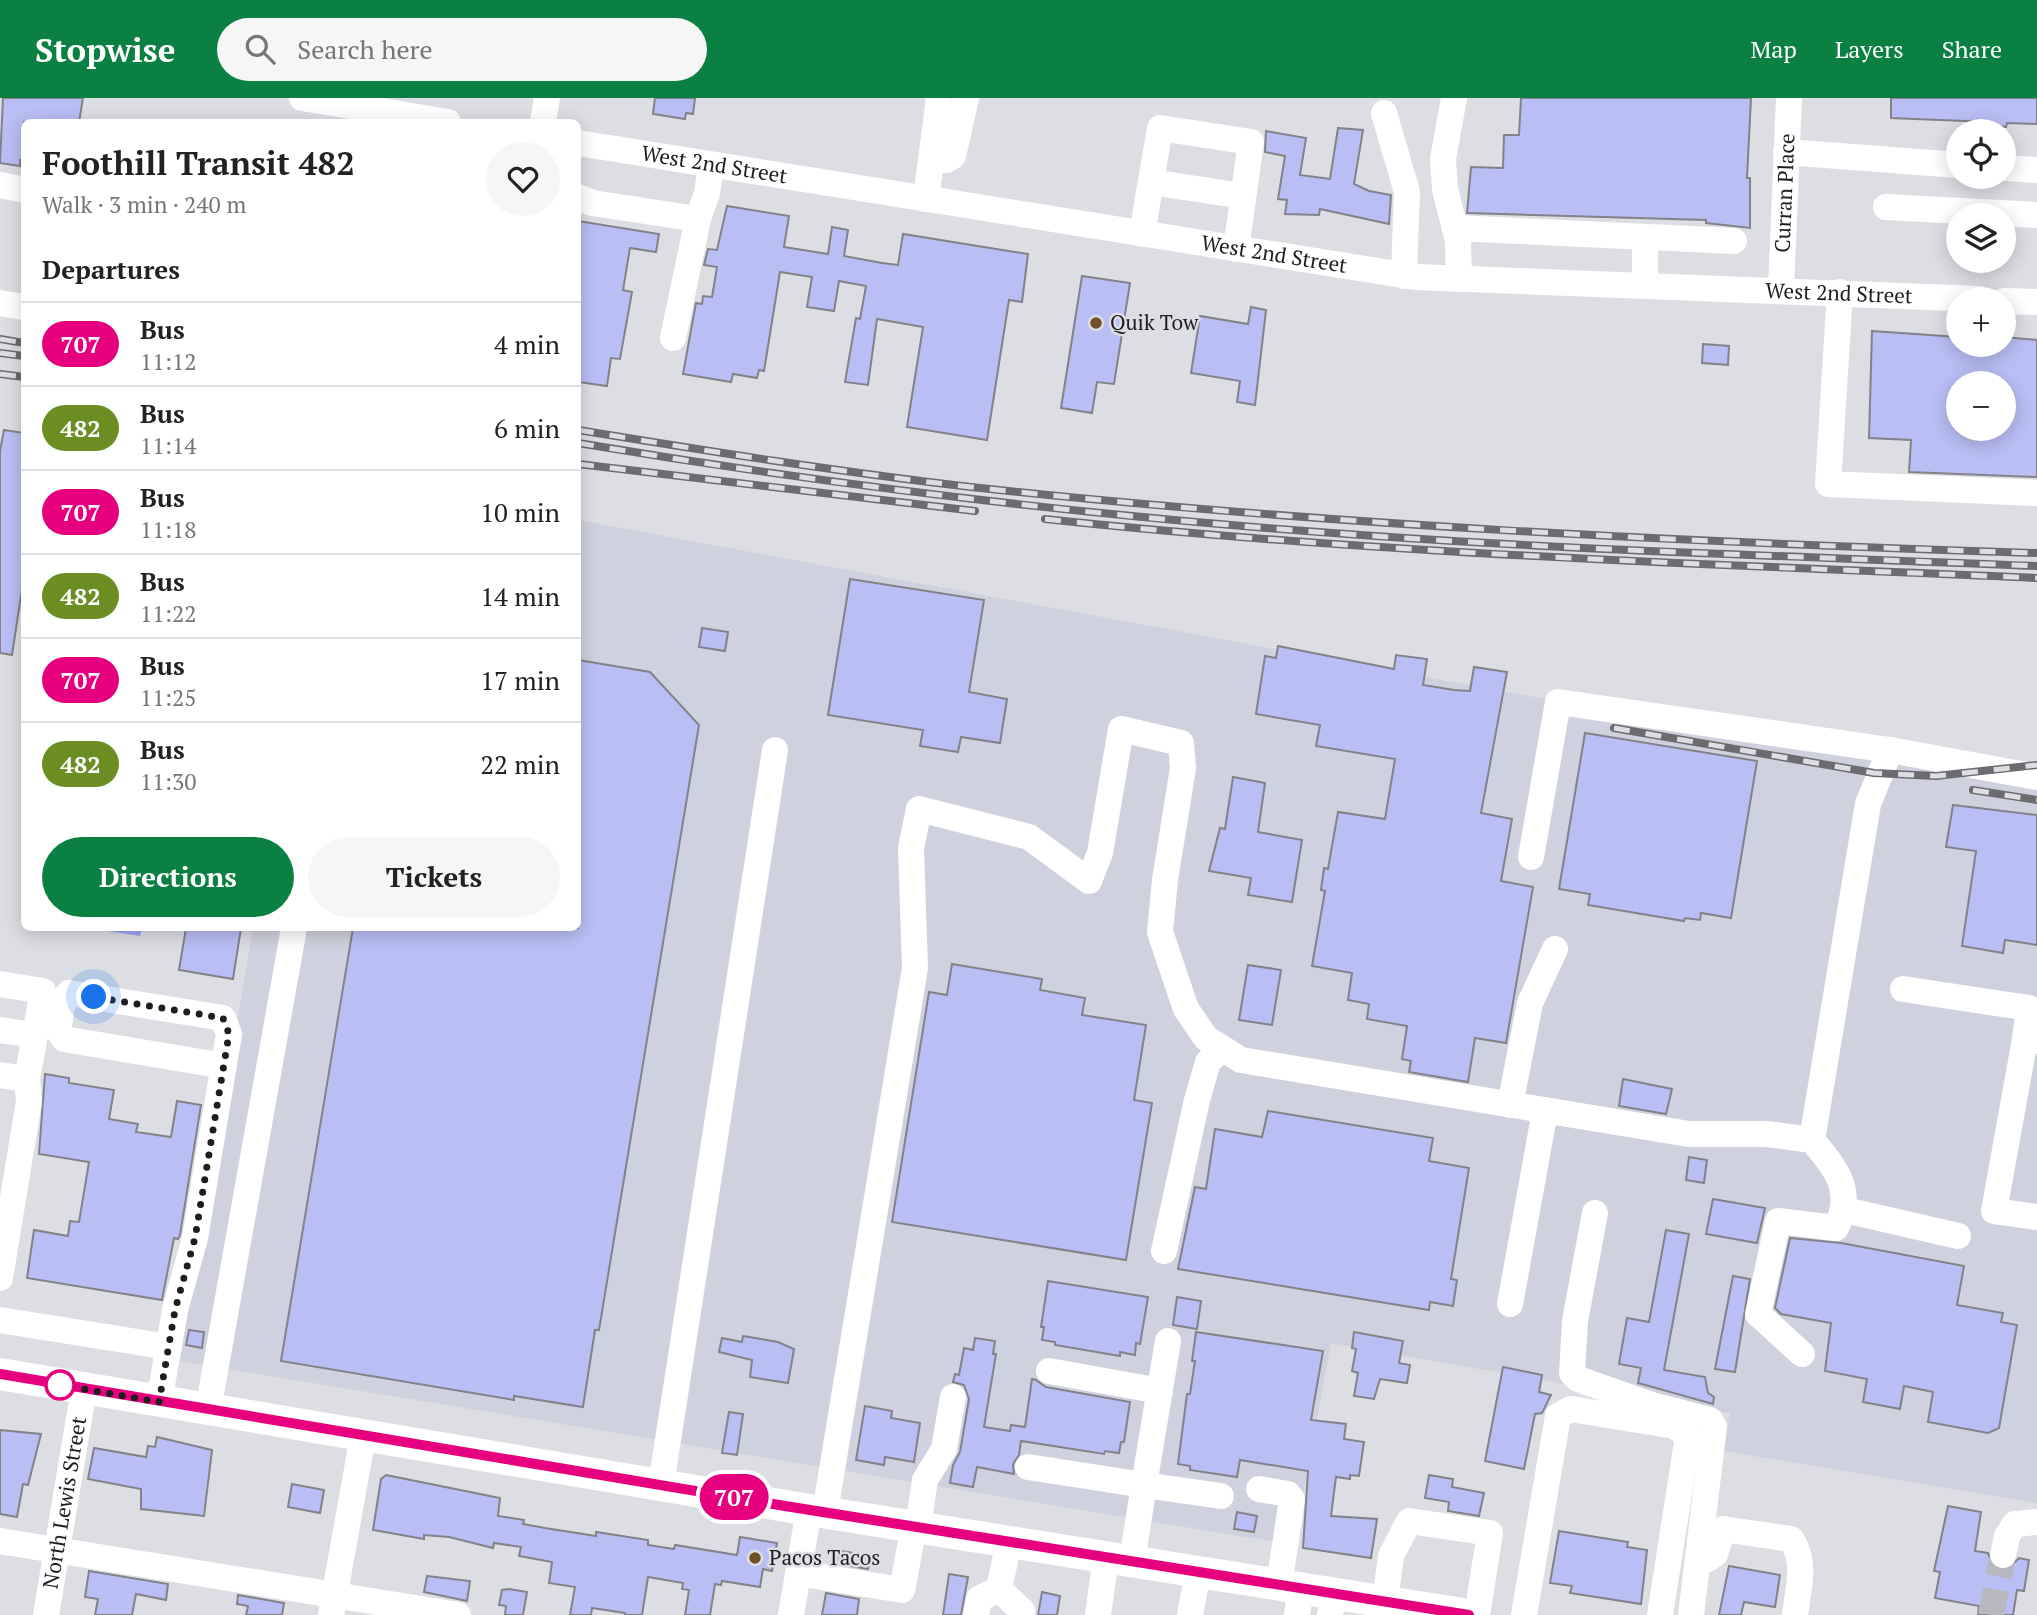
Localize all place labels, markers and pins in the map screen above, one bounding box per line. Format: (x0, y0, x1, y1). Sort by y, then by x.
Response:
place label: Quik Tow (1110, 308, 1199, 336)
marker: Quik Tow (1088, 315, 1104, 331)
unlabelled marker (45, 1370, 75, 1400)
place label: Pacos Tacos (769, 1543, 880, 1571)
marker: Pacos Tacos (747, 1550, 763, 1566)

